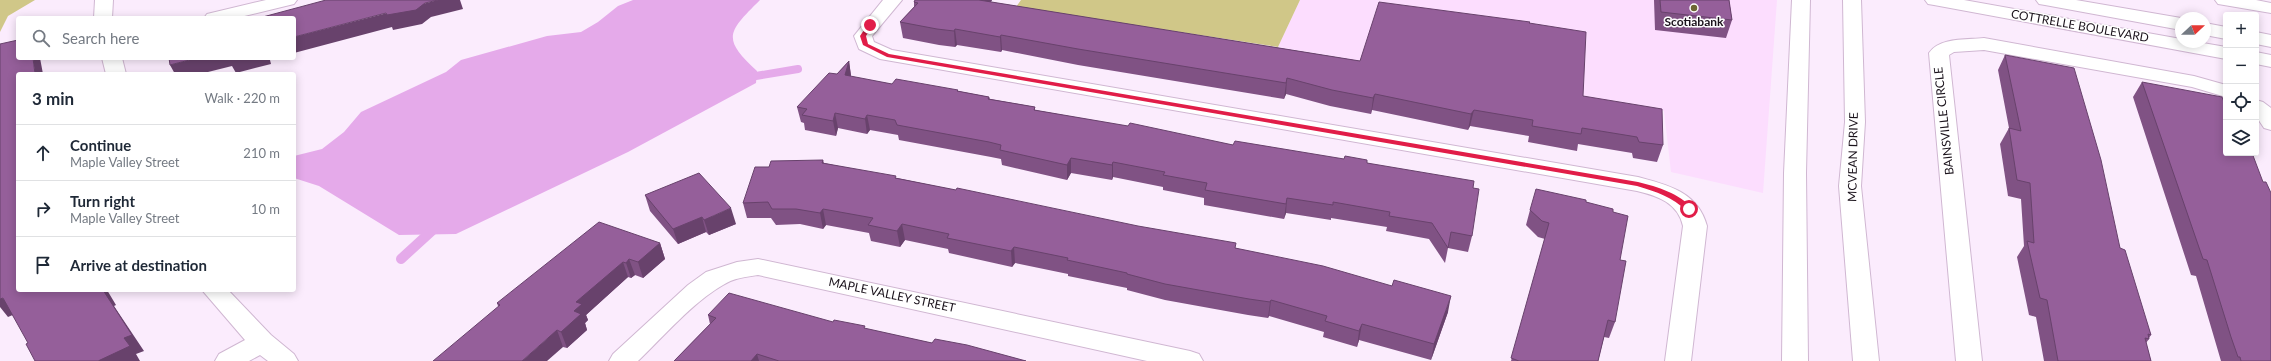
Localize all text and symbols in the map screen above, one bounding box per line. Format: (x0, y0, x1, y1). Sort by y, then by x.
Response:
marker: Scotiabank (1689, 3, 1699, 13)
street label: COTTRELLE BOULEVARD (2010, 6, 2150, 45)
north arrow (2175, 12, 2211, 48)
map controls (2223, 12, 2259, 156)
button: + (2223, 12, 2259, 48)
place label: Scotiabank (1665, 14, 1724, 29)
search box (16, 16, 296, 60)
route end (861, 16, 879, 34)
icon: search (30, 27, 52, 49)
text: Search here (62, 29, 139, 47)
button: − (2223, 48, 2259, 84)
street label: BAINSVILLE CIRCLE (1930, 66, 1957, 176)
button: locate (2223, 84, 2259, 120)
text: 3 min (32, 88, 74, 109)
text: Walk · 220 m (204, 90, 280, 106)
street label: MCVEAN DRIVE (1844, 112, 1861, 202)
button: layers (2223, 120, 2259, 156)
text: Continue (70, 136, 131, 154)
icon: ahead (32, 142, 54, 164)
text: 210 m (243, 145, 280, 161)
text: Maple Valley Street (70, 154, 180, 170)
text: Turn right (70, 192, 135, 210)
icon: right (32, 198, 54, 220)
route start (1680, 200, 1698, 218)
text: 10 m (251, 201, 280, 217)
text: Maple Valley Street (70, 210, 180, 226)
icon: arrive (32, 254, 54, 276)
text: Arrive at destination (70, 256, 207, 274)
street label: MAPLE VALLEY STREET (827, 274, 957, 315)

